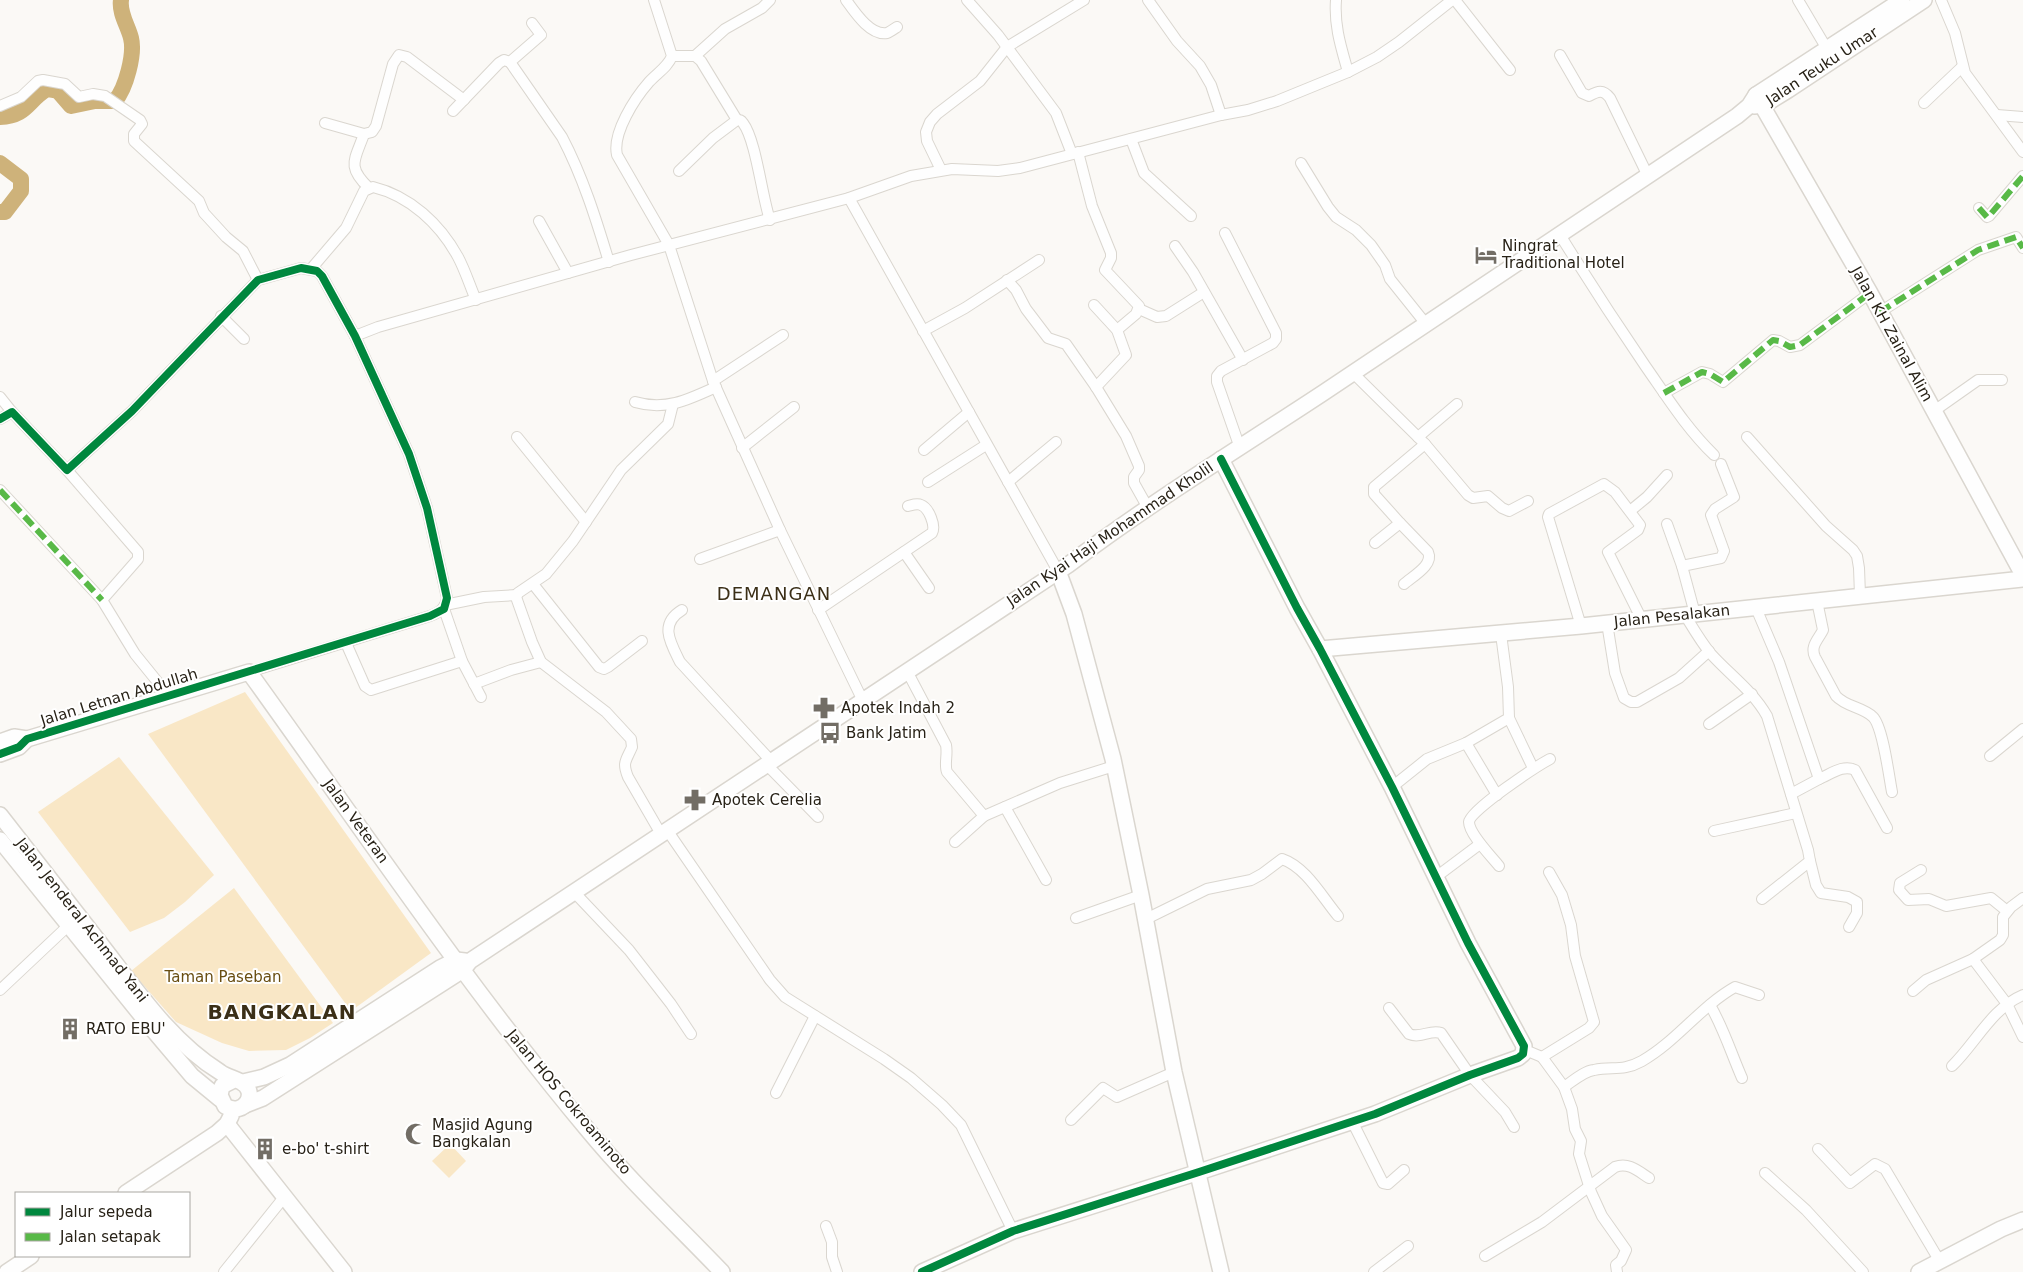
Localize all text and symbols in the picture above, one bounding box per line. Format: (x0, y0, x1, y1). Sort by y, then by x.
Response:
street label: Jalan Teuku Umar (1762, 23, 1882, 110)
place label: Ningrat Traditional Hotel (1501, 237, 1625, 272)
hotel icon: Ningrat Traditional Hotel (1473, 242, 1499, 268)
street label: Jalan KH Zainal Alim (1847, 262, 1937, 405)
street label: Jalan Kyai Haji Mohammad Kholil (1003, 458, 1217, 611)
district label: DEMANGAN (717, 583, 831, 604)
street label: Jalan Pesalakan (1612, 601, 1731, 631)
street label: Jalan Letnan Abdullah (37, 665, 200, 730)
pharmacy icon: Apotek Indah 2 (811, 695, 837, 721)
place label: Apotek Indah 2 (841, 699, 955, 717)
bus stop icon: Bank Jatim (817, 720, 843, 746)
place label: Bank Jatim (846, 724, 927, 742)
street label: Jalan Veteran (319, 775, 393, 867)
pharmacy icon: Apotek Cerelia (682, 787, 708, 813)
place label: Apotek Cerelia (712, 791, 822, 809)
street label: Jalan Jenderal Achmad Yani (12, 834, 152, 1006)
park label: Taman Paseban (164, 968, 281, 986)
district label: BANGKALAN (208, 1000, 356, 1024)
building icon: RATO EBU' (57, 1016, 83, 1042)
place label: RATO EBU' (86, 1020, 166, 1038)
street label: Jalan HOS Cokroaminoto (502, 1025, 635, 1178)
place label: Masjid Agung Bangkalan (432, 1116, 533, 1151)
mosque icon: Masjid Agung Bangkalan (403, 1121, 429, 1147)
building icon: e-bo' t-shirt (252, 1136, 278, 1162)
place label: e-bo' t-shirt (282, 1140, 369, 1158)
legend (15, 1192, 190, 1257)
text: Jalur sepeda (59, 1203, 153, 1221)
text: Jalan setapak (59, 1228, 161, 1246)

